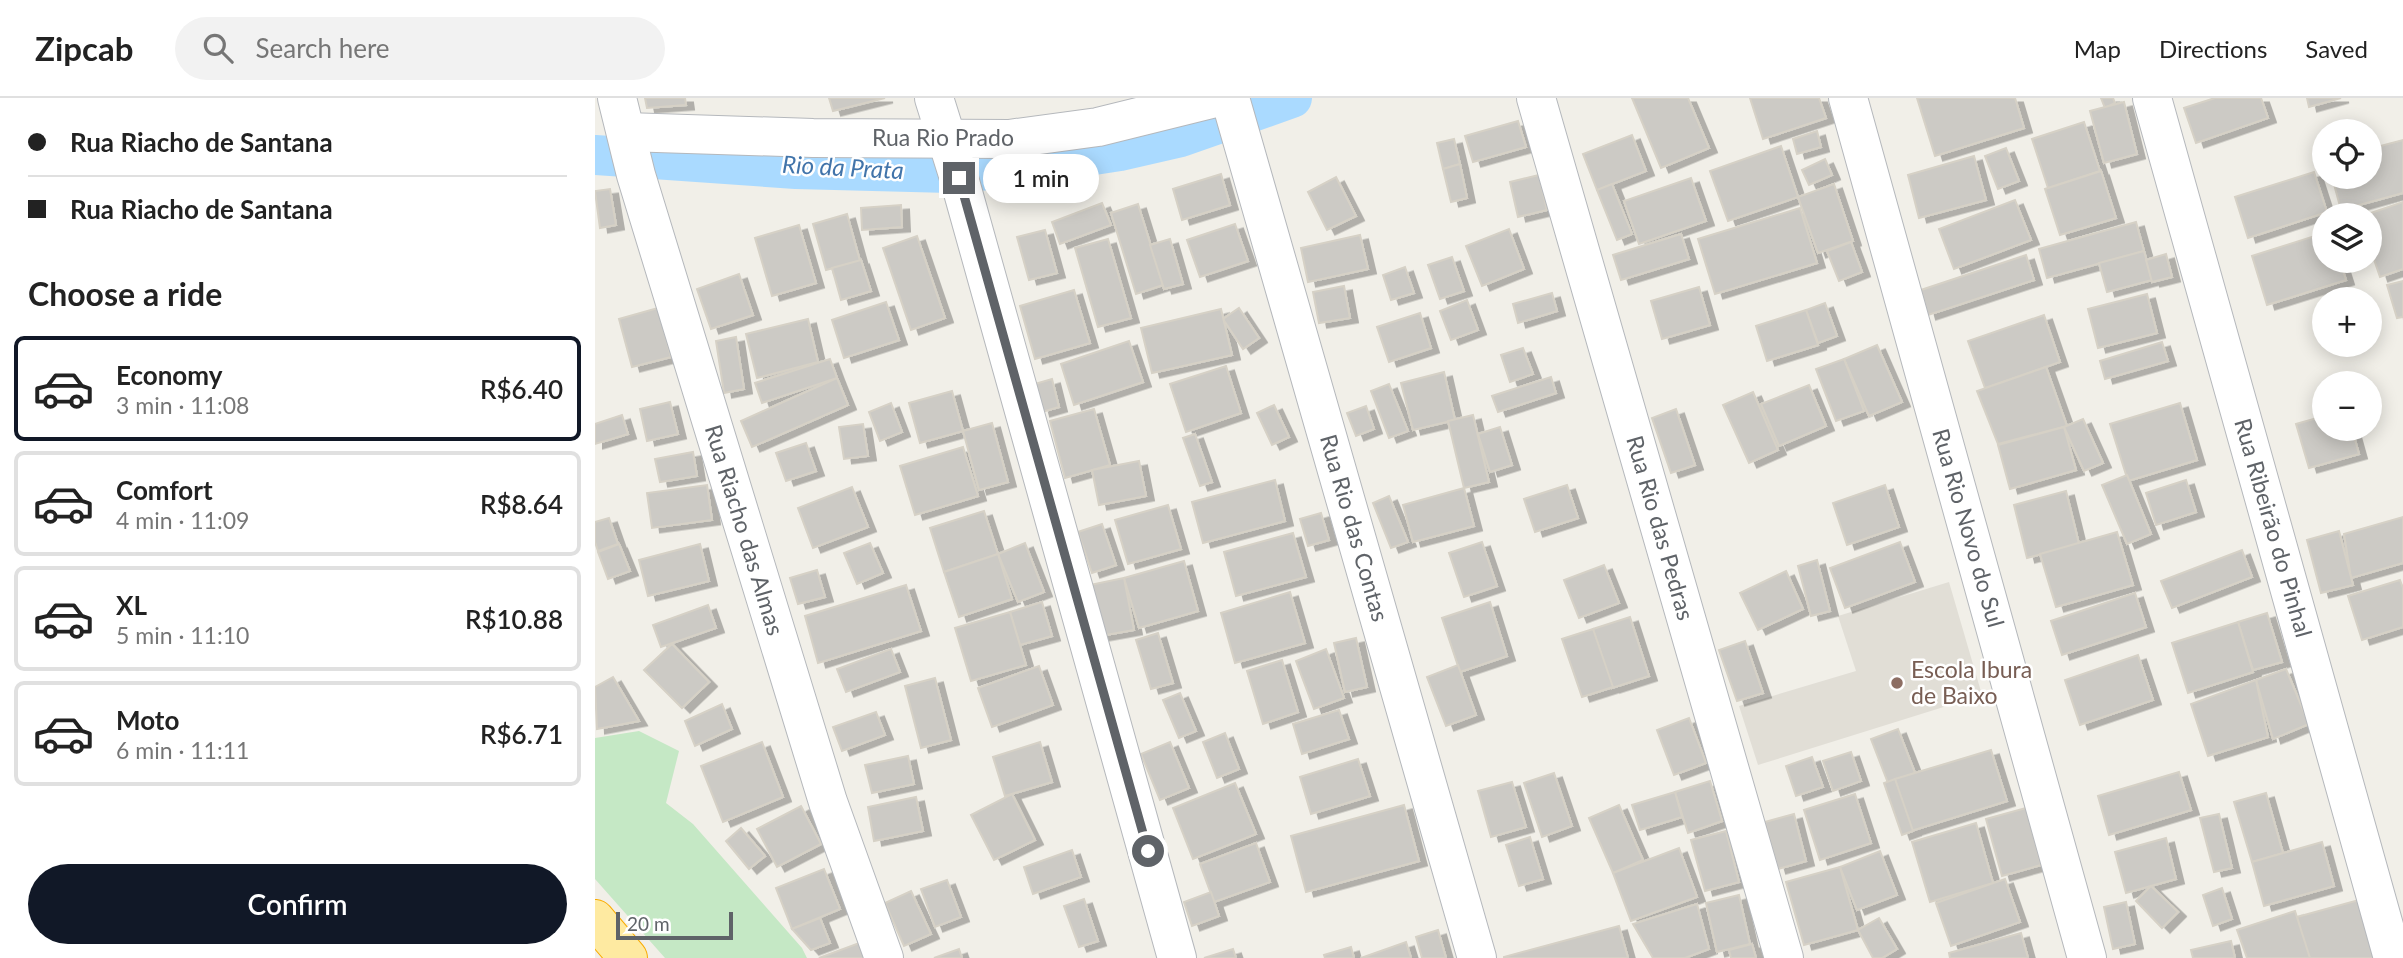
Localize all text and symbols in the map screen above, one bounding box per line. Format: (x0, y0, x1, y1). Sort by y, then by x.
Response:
search box (175, 17, 665, 80)
text: Zipcab (35, 28, 133, 68)
icon: search (199, 29, 237, 67)
text: Search here (255, 32, 390, 64)
text: Map (2074, 34, 2121, 63)
text: Directions (2159, 34, 2267, 63)
text: Saved (2305, 34, 2368, 63)
map controls (2312, 119, 2382, 441)
button: locate (2312, 119, 2382, 189)
street label: Rua Rio Prado (872, 123, 1014, 151)
text: Rua Riacho de Santana (70, 126, 333, 158)
water label: Rio da Prata (782, 149, 905, 184)
callout: 1 min (983, 154, 1099, 202)
route end (943, 162, 975, 194)
text: 1 min (1013, 164, 1069, 192)
text: Rua Riacho de Santana (70, 193, 333, 225)
button: layers (2312, 203, 2382, 273)
text: Choose a ride (28, 274, 222, 313)
button: + (2312, 287, 2382, 357)
icon: car (32, 357, 95, 420)
text: Economy (116, 359, 222, 391)
button: − (2312, 371, 2382, 441)
text: R$6.40 (480, 373, 563, 405)
text: 3 min · 11:08 (116, 391, 249, 419)
street label: Rua Ribeirão do Pinhal (2229, 415, 2319, 640)
street label: Rua Riacho das Almas (700, 421, 790, 638)
street label: Rua Rio Novo do Sul (1927, 425, 2011, 630)
street label: Rua Rio das Contas (1315, 431, 1395, 625)
street label: Rua Rio das Pedras (1621, 432, 1701, 623)
icon: car (32, 472, 95, 535)
text: Comfort (116, 474, 213, 506)
text: R$8.64 (480, 488, 563, 520)
text: 4 min · 11:09 (116, 506, 249, 534)
icon: car (32, 587, 95, 650)
text: XL (116, 589, 147, 621)
text: R$10.88 (465, 603, 563, 635)
text: 5 min · 11:10 (116, 621, 249, 649)
place label: Escola Ibura de Baixo (1911, 655, 2032, 709)
marker: Escola Ibura de Baixo (1889, 675, 1905, 691)
icon: car (32, 702, 95, 765)
text: Moto (116, 704, 179, 736)
text: R$6.71 (480, 718, 563, 750)
text: 6 min · 11:11 (116, 736, 249, 764)
route start (1132, 835, 1164, 867)
button: Confirm (28, 864, 567, 944)
scale bar (616, 909, 733, 941)
text: 20 m (627, 912, 670, 935)

